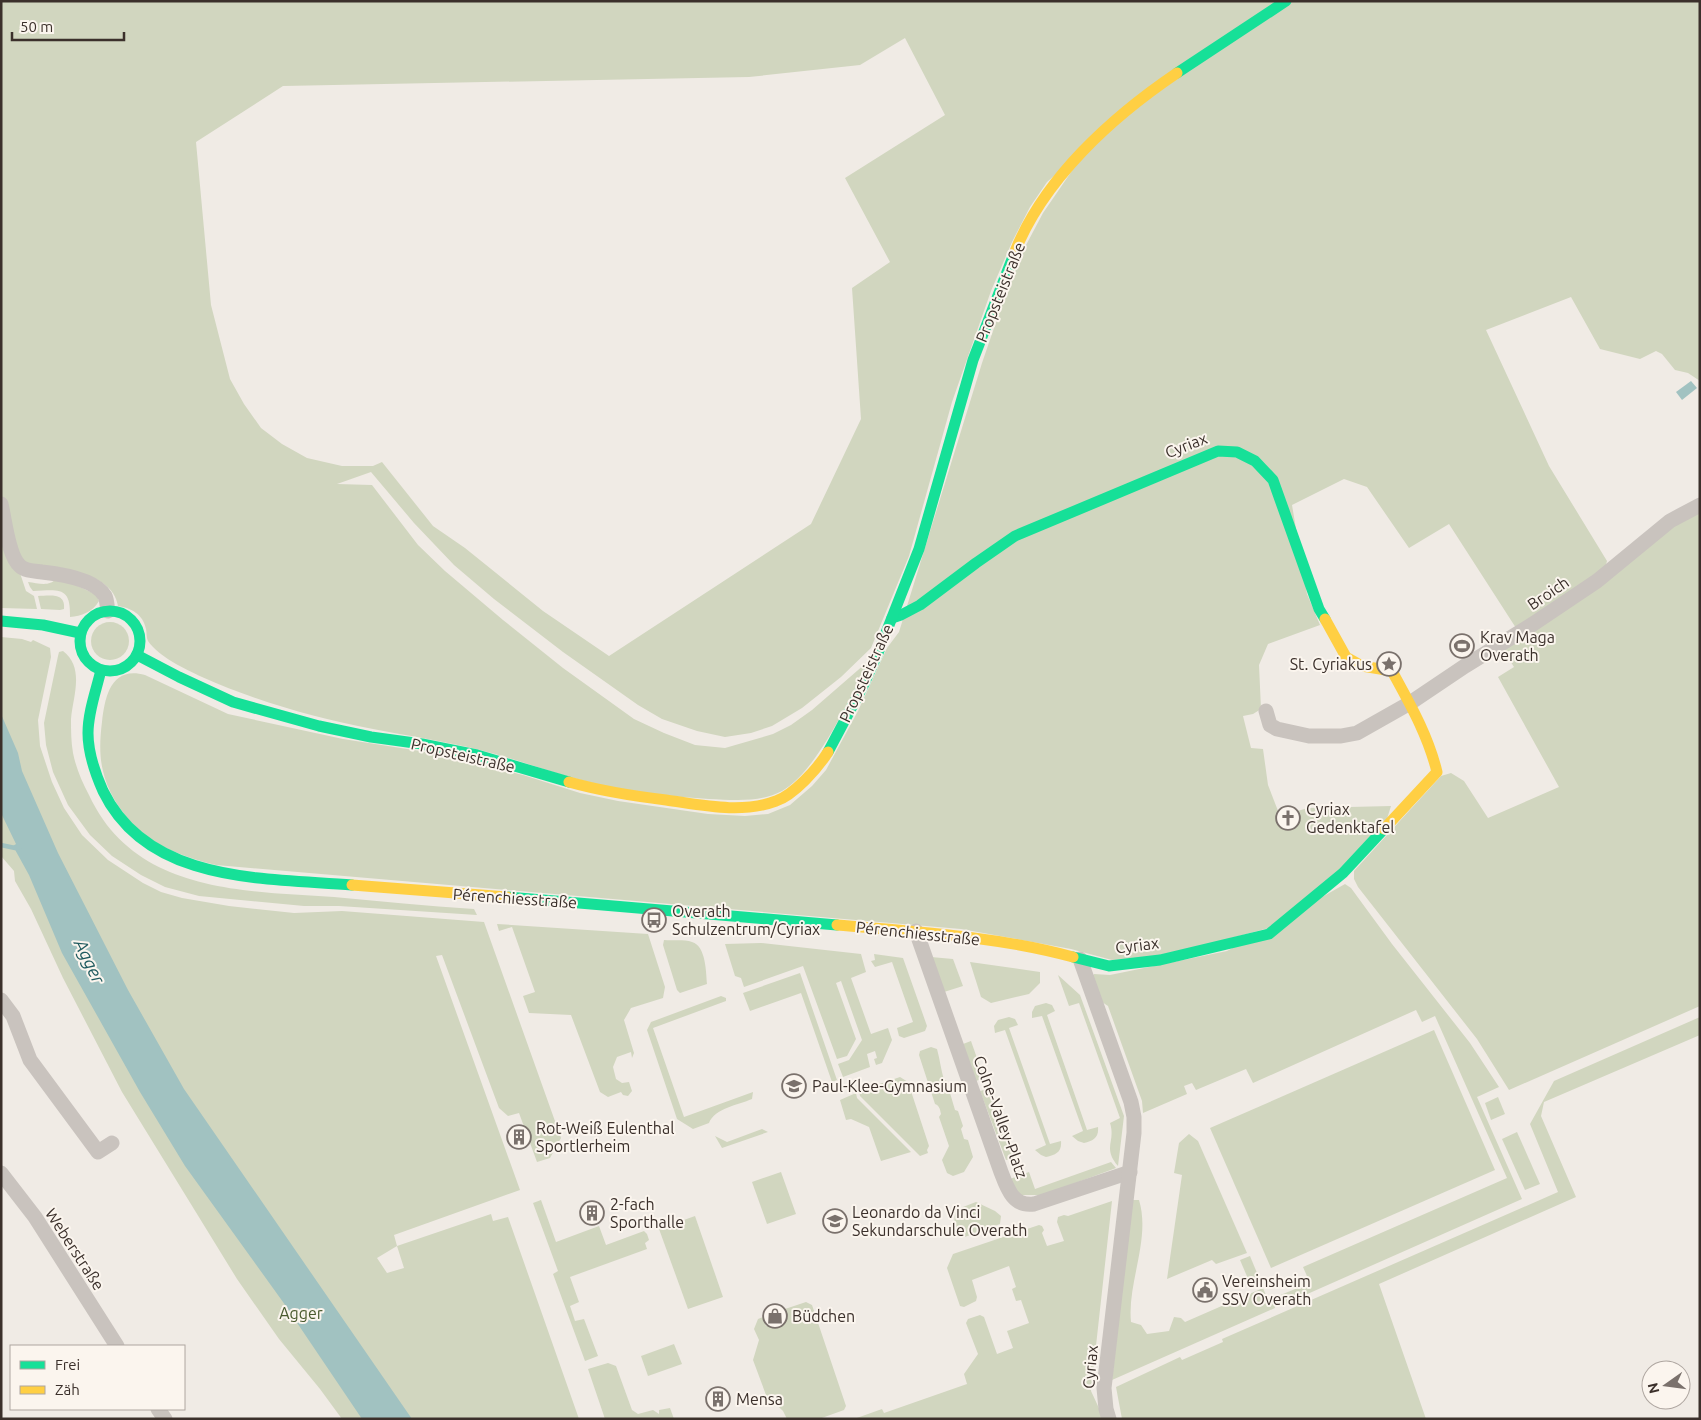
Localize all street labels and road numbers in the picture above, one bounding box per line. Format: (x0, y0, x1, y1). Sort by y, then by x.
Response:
street label: Propsteistraße (972, 239, 1028, 345)
street label: Cyriax (1162, 429, 1210, 461)
street label: Broich (1524, 573, 1572, 613)
street label: Propsteistraße (835, 621, 897, 725)
street label: Propsteistraße (409, 734, 517, 776)
street label: Pérenchiesstraße (452, 885, 578, 911)
street label: Pérenchiesstraße (855, 918, 981, 948)
street label: Cyriax (1114, 933, 1160, 957)
street label: Colne-Valley-Platz (970, 1053, 1032, 1181)
street label: Weberstraße (42, 1205, 108, 1293)
street label: Cyriax (1079, 1344, 1101, 1390)

